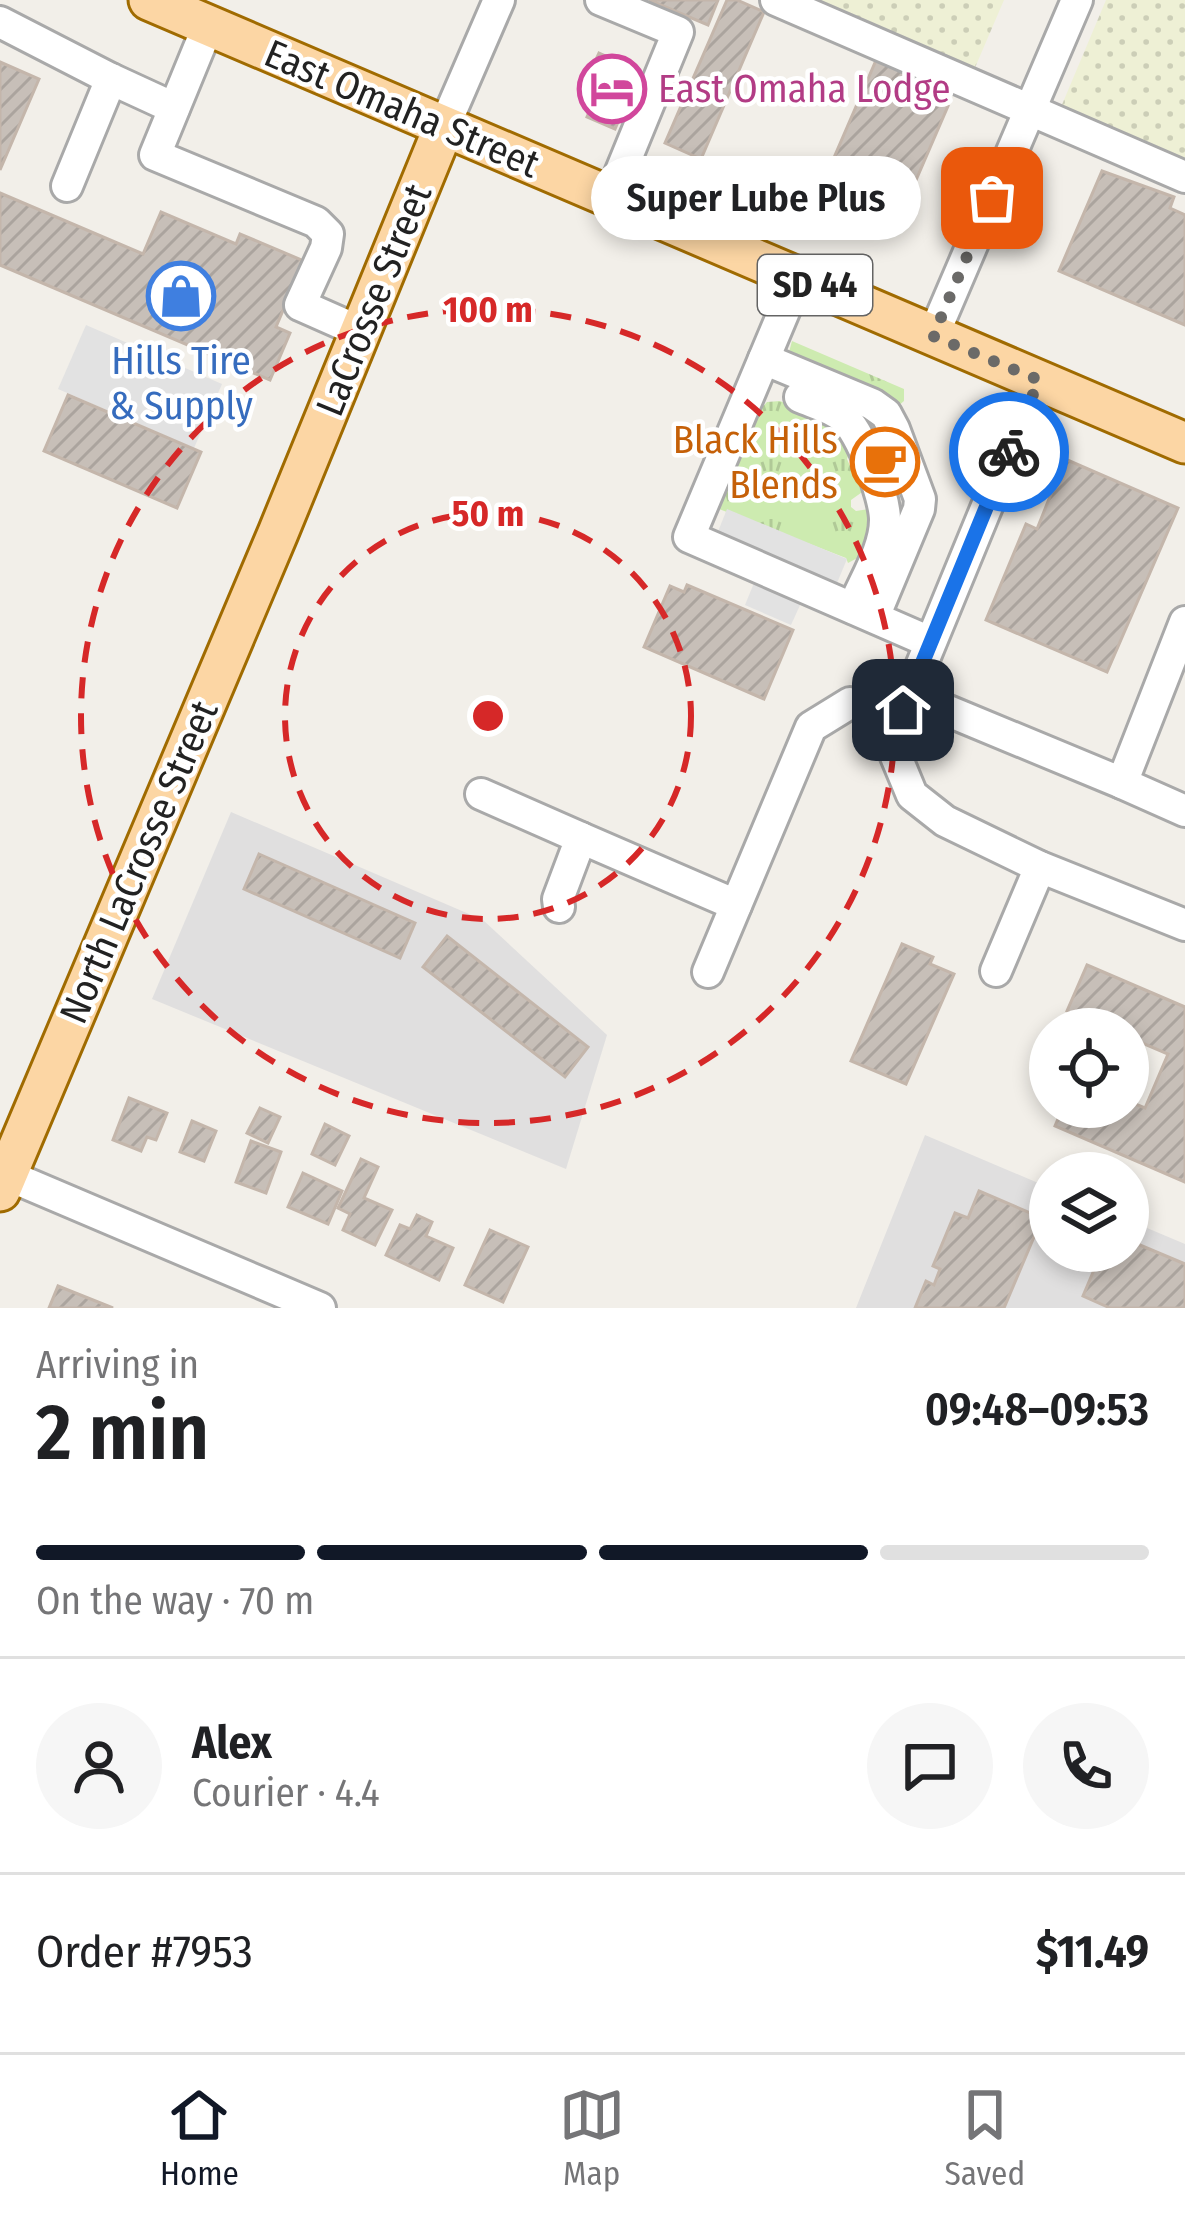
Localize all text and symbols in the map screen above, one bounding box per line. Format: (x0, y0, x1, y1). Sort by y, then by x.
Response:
street label: East Omaha Street (258, 30, 546, 188)
hotel icon: East Omaha Lodge (577, 54, 647, 124)
place label: East Omaha Lodge (658, 66, 950, 112)
pin (941, 147, 1043, 249)
callout: Super Lube Plus (590, 156, 920, 240)
icon: bag (959, 165, 1025, 231)
text: Super Lube Plus (627, 175, 885, 221)
street label: LaCrosse Street (307, 177, 441, 422)
road number: SD 44 (758, 255, 872, 315)
shop icon: Hills Tire & Supply (146, 261, 216, 331)
text: 100 m (443, 288, 533, 332)
place label: Hills Tire & Supply (109, 338, 253, 429)
courier (949, 392, 1069, 512)
place label: Black Hills Blends (673, 417, 838, 508)
icon: bike (976, 419, 1042, 485)
cafe icon: Black Hills Blends (850, 427, 920, 497)
text: 50 m (452, 492, 524, 536)
pin (852, 659, 954, 761)
icon: home (870, 677, 936, 743)
street label: North LaCrosse Street (50, 694, 228, 1030)
centre of rings (467, 695, 509, 737)
map controls (1029, 1008, 1149, 1272)
button: locate (1029, 1008, 1149, 1128)
button: layers (1029, 1152, 1149, 1272)
text: Arriving in (36, 1342, 199, 1388)
text: 09:48–09:53 (925, 1383, 1149, 1437)
text: 2 min (36, 1386, 209, 1480)
text: On the way · 70 m (36, 1578, 314, 1624)
button: person (36, 1703, 162, 1829)
button: chat (867, 1703, 993, 1829)
button: phone (1023, 1703, 1149, 1829)
text: Alex (192, 1716, 272, 1770)
text: Courier · 4.4 (192, 1770, 380, 1816)
text: Order #7953 (36, 1925, 253, 1979)
text: $11.49 (1036, 1925, 1149, 1979)
tab: Home (160, 2082, 239, 2194)
tab: Map (559, 2082, 625, 2194)
tab: Saved (945, 2082, 1025, 2194)

